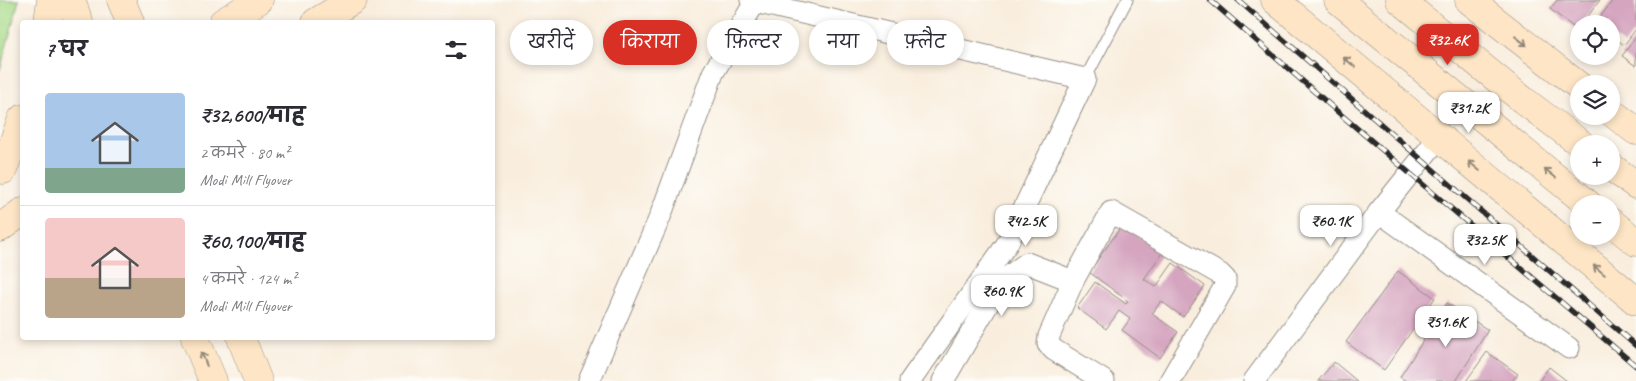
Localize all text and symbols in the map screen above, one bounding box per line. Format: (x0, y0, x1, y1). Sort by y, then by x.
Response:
map controls (1570, 15, 1620, 245)
button: locate (1570, 15, 1620, 65)
chip: खरीदें (510, 20, 593, 65)
chip: किराया (603, 20, 697, 65)
chip: फ़िल्टर (707, 20, 799, 65)
chip: नया (809, 20, 877, 65)
chip: फ़्लैट (887, 20, 964, 65)
pin: ₹32.6K (1407, 23, 1489, 66)
text: ₹32.6K (1428, 30, 1468, 50)
text: 7 घर (45, 36, 87, 62)
icon: filters (442, 36, 470, 64)
one-way arrow (1514, 36, 1528, 46)
one-way arrow (1343, 56, 1356, 67)
button: layers (1570, 75, 1620, 125)
pin: ₹31.2K (1428, 92, 1510, 134)
text: ₹31.2K (1449, 98, 1489, 118)
text: ₹32,600/माह (200, 102, 305, 128)
icon: home (85, 113, 145, 173)
button: + (1570, 135, 1620, 185)
text: 2 कमरे · 80 m² (200, 143, 289, 163)
one-way arrow (1468, 160, 1481, 171)
one-way arrow (1544, 168, 1557, 179)
text: Modi Mill Flyover (200, 170, 292, 190)
button: − (1570, 195, 1620, 245)
pin: ₹42.5K (985, 204, 1067, 247)
pin: ₹60.1K (1290, 204, 1372, 247)
text: ₹42.5K (1006, 211, 1046, 231)
text: ₹60.1K (1311, 211, 1351, 231)
pin: ₹32.5K (1444, 224, 1526, 266)
text: ₹60,100/माह (200, 228, 305, 254)
text: ₹32.5K (1465, 230, 1505, 250)
icon: home (85, 238, 145, 298)
one-way arrow (1592, 264, 1605, 276)
text: 4 कमरे · 124 m² (200, 269, 296, 289)
pin: ₹60.9K (961, 274, 1043, 317)
text: ₹60.9K (982, 281, 1022, 301)
text: Modi Mill Flyover (200, 296, 292, 316)
pin: ₹51.6K (1405, 306, 1487, 348)
text: ₹51.6K (1426, 312, 1466, 332)
one-way arrow (199, 352, 208, 367)

